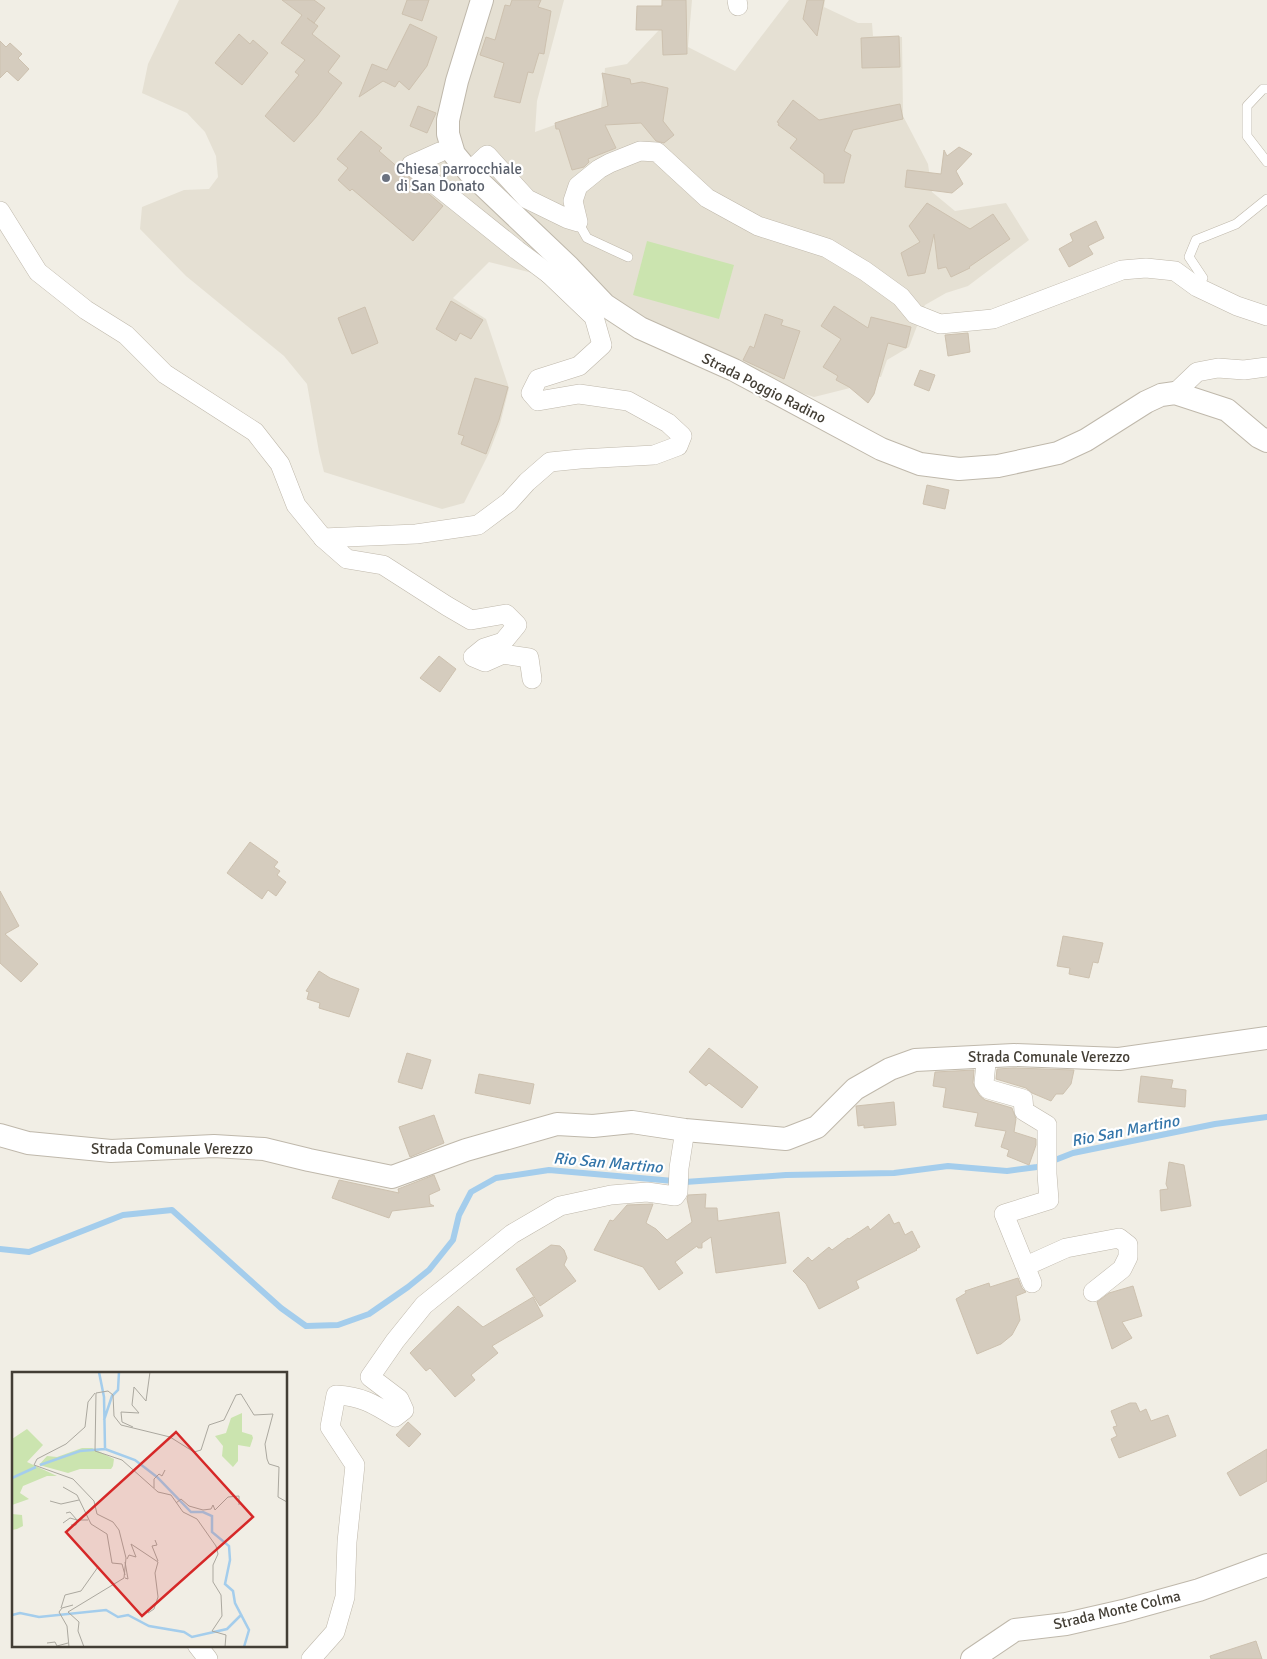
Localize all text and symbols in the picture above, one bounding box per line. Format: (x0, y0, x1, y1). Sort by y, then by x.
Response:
place label: Chiesa parrocchiale di San Donato (396, 160, 522, 195)
marker: Chiesa parrocchiale di San Donato (380, 172, 392, 184)
street label: Strada Poggio Radino (699, 349, 829, 427)
street label: Strada Comunale Verezzo (968, 1048, 1130, 1066)
water label: Rio San Martino (1070, 1111, 1181, 1151)
street label: Strada Comunale Verezzo (91, 1140, 253, 1158)
water label: Rio San Martino (553, 1148, 664, 1178)
inset map (12, 1372, 288, 1646)
street label: Strada Monte Colma (1052, 1587, 1182, 1633)

